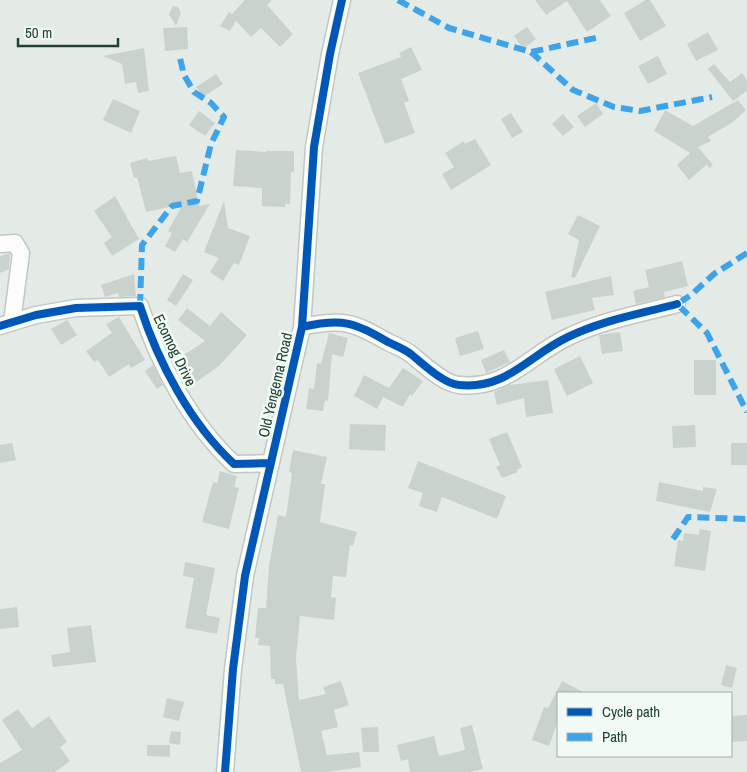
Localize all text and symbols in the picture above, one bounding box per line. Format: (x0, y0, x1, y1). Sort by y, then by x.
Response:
scale bar (18, 15, 118, 47)
text: 50 m (25, 22, 52, 43)
street label: Ecomog Drive (148, 310, 202, 390)
street label: Old Yengema Road (253, 331, 297, 439)
legend (557, 692, 732, 757)
text: Cycle path (602, 701, 660, 722)
text: Path (602, 726, 627, 747)

